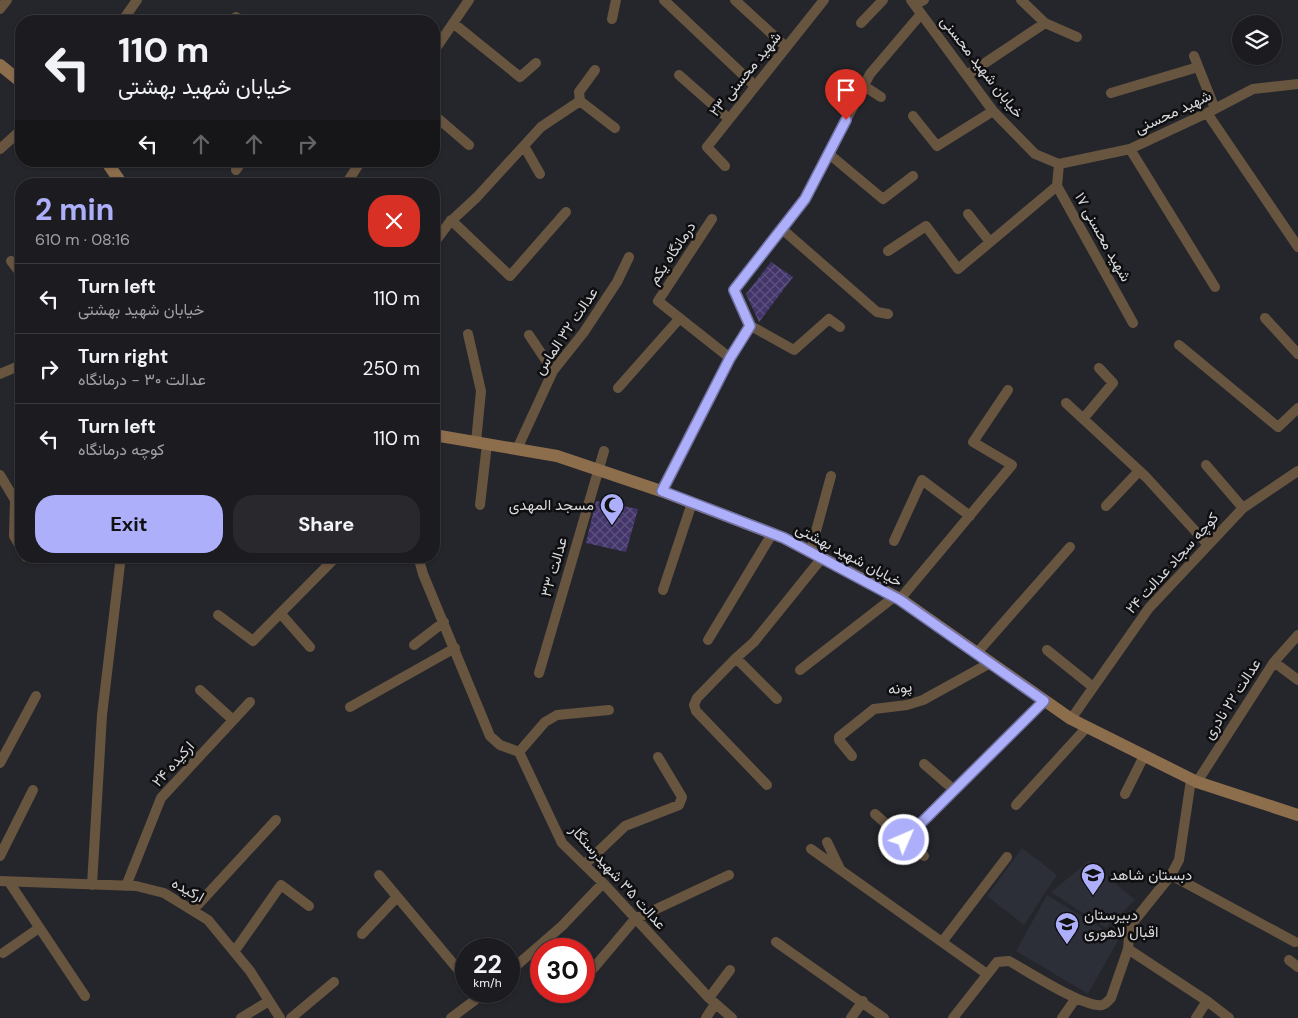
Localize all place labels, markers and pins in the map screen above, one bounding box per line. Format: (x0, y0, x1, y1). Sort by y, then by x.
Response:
pin (825, 69, 867, 120)
mosque icon: مسجد المهدی (599, 492, 625, 526)
place label: مسجد المهدی (509, 495, 594, 515)
school or university icon: دبستان شاهد (1080, 862, 1106, 896)
place label: دبستان شاهد (1110, 865, 1192, 885)
place label: دبیرستان اقبال لاهوری (1084, 905, 1158, 942)
school or university icon: دبیرستان اقبال لاهوری (1054, 911, 1080, 945)

